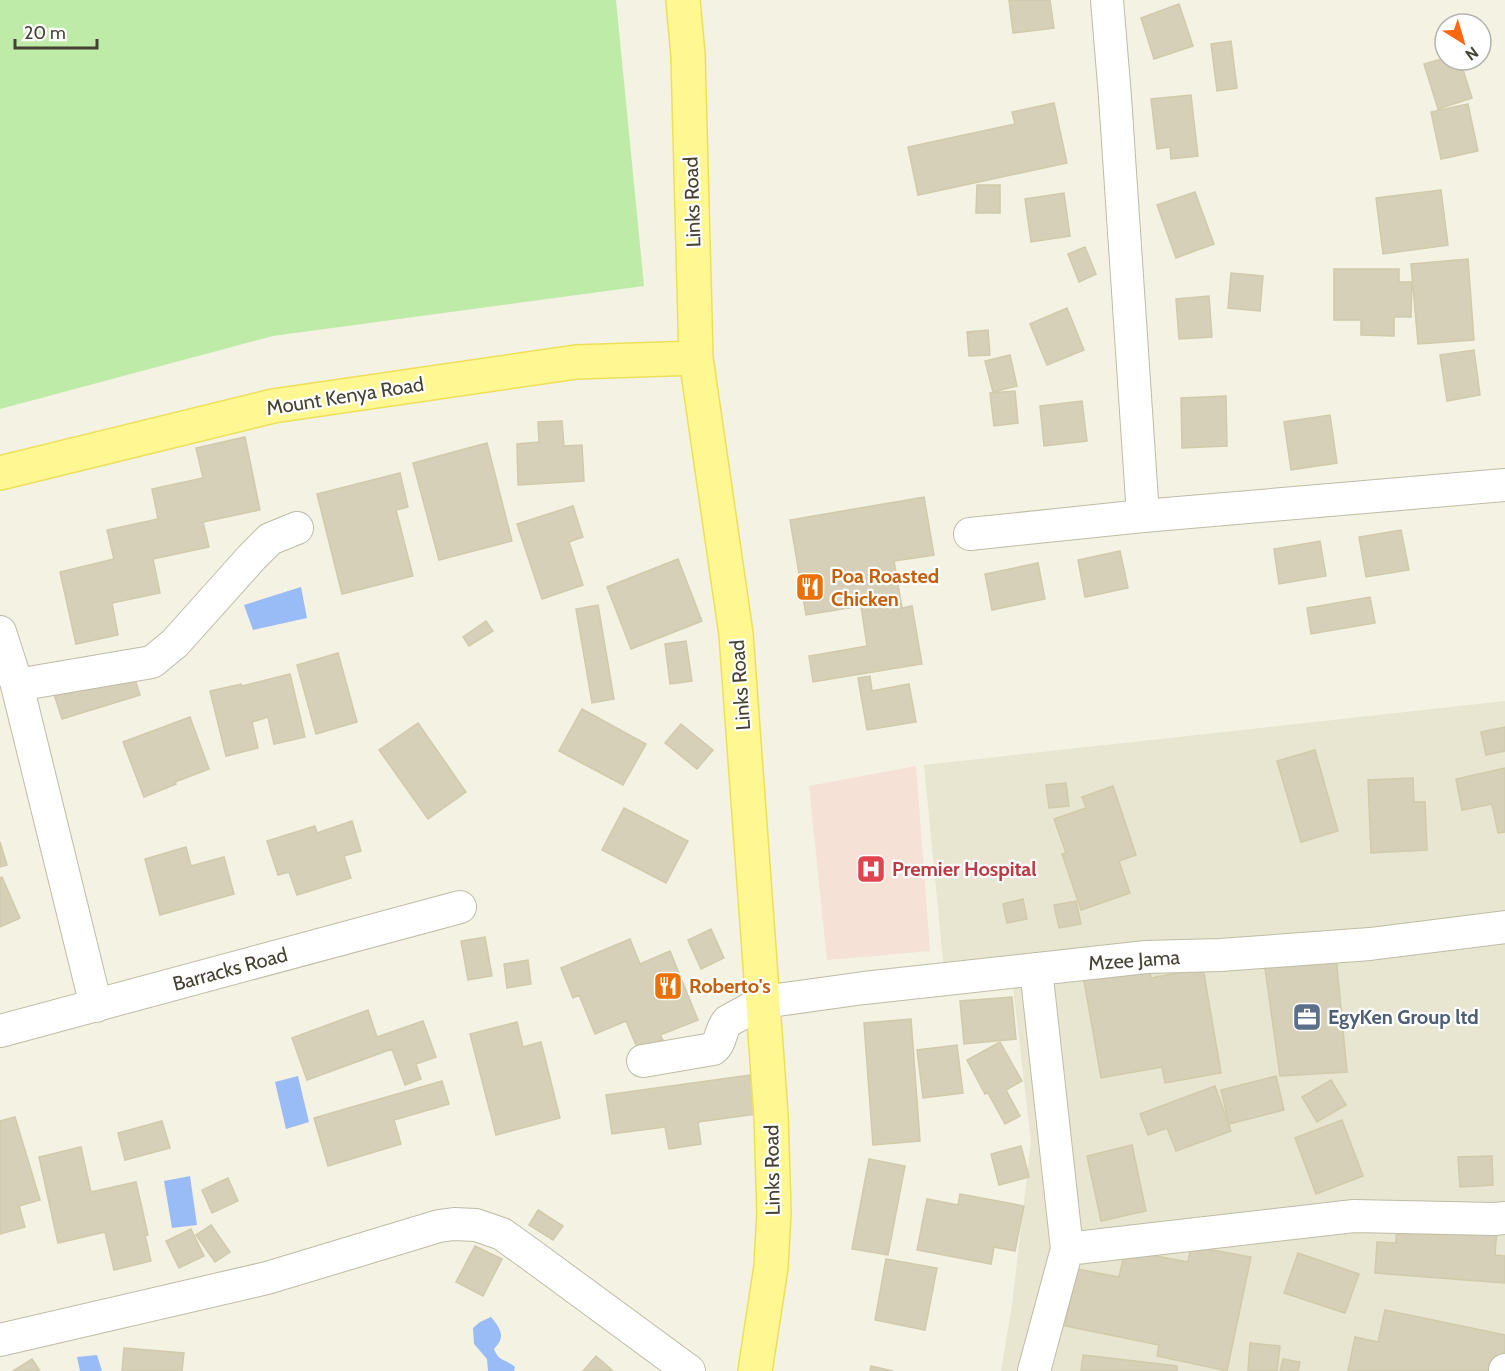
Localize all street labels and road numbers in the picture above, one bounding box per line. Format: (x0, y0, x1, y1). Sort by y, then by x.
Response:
street label: Links Road (678, 156, 706, 248)
street label: Mount Kenya Road (265, 372, 425, 420)
street label: Links Road (725, 639, 755, 731)
street label: Barracks Road (170, 942, 290, 996)
street label: Mzee Jama (1087, 945, 1181, 975)
street label: Links Road (759, 1125, 785, 1215)

